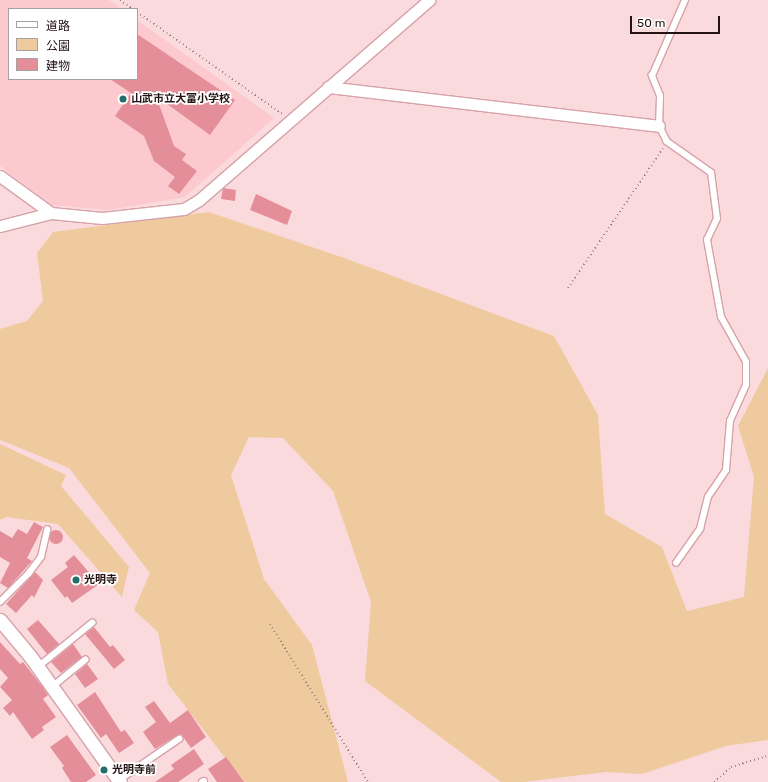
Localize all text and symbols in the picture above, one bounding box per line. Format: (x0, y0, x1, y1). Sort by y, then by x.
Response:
legend (8, 8, 138, 80)
scale bar (632, 8, 722, 34)
text: 50 m (637, 16, 665, 30)
text: 道路 (46, 19, 70, 33)
text: 公園 (46, 39, 70, 53)
text: 建物 (46, 59, 70, 73)
place label: 山武市立大富小学校 (131, 92, 230, 106)
marker: 山武市立大富小学校 (118, 94, 128, 104)
place label: 光明寺 (84, 573, 117, 587)
marker: 光明寺 (71, 575, 81, 585)
place label: 光明寺前 (112, 763, 156, 777)
marker: 光明寺前 (99, 765, 109, 775)

